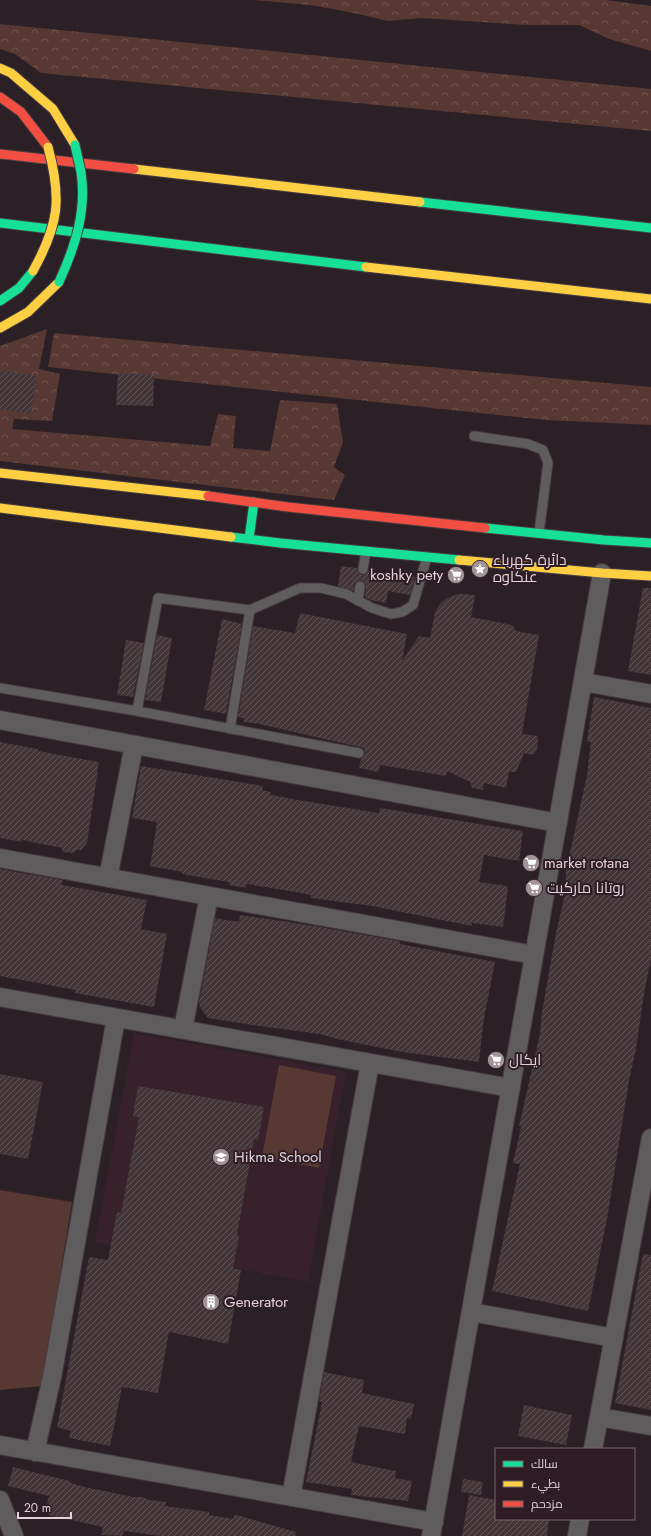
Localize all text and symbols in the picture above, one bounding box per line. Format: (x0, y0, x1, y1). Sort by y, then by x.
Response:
place label: دائرة كهرباء عنكاوه (493, 549, 566, 588)
place icon: دائرة كهرباء عنكاوه (470, 559, 490, 579)
place label: koshky pety (370, 564, 443, 586)
supermarket icon: koshky pety (446, 565, 466, 585)
place label: market rotana (544, 852, 629, 874)
supermarket icon: market rotana (521, 853, 541, 873)
place label: روتانا ماركيت (547, 877, 625, 899)
supermarket icon: روتانا ماركيت (524, 878, 544, 898)
place label: ايكال (509, 1049, 541, 1071)
supermarket icon: ايكال (486, 1050, 506, 1070)
place label: Hikma School (234, 1146, 322, 1168)
school or university icon: Hikma School (211, 1147, 231, 1167)
place label: Generator (224, 1291, 289, 1313)
building icon: Generator (201, 1292, 221, 1312)
legend (495, 1448, 635, 1520)
text: سالك (531, 1455, 558, 1473)
text: بطيء (531, 1475, 560, 1494)
scale bar (18, 1494, 71, 1520)
text: مزدحم (531, 1495, 563, 1513)
text: 20 m (24, 1499, 51, 1517)

